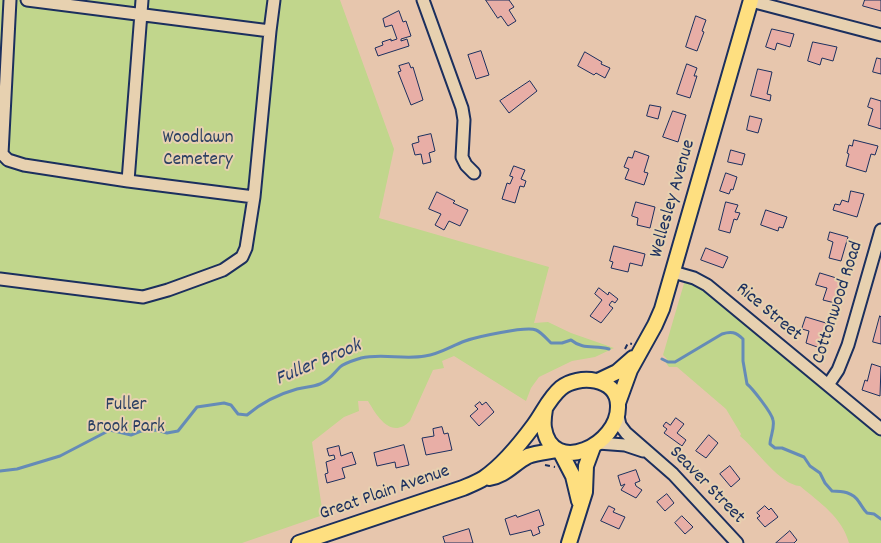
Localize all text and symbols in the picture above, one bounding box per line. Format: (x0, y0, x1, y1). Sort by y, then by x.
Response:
park label: Woodlawn Cemetery (162, 128, 234, 172)
street label: Wellesley Avenue (646, 137, 702, 261)
street label: Cottonwood Road (809, 239, 869, 367)
street label: Rice Street (730, 279, 806, 347)
water label: Fuller Brook (273, 335, 365, 393)
park label: Fuller Brook Park (87, 395, 165, 439)
street label: Seaver Street (663, 442, 749, 530)
street label: Great Plain Avenue (317, 461, 453, 527)

